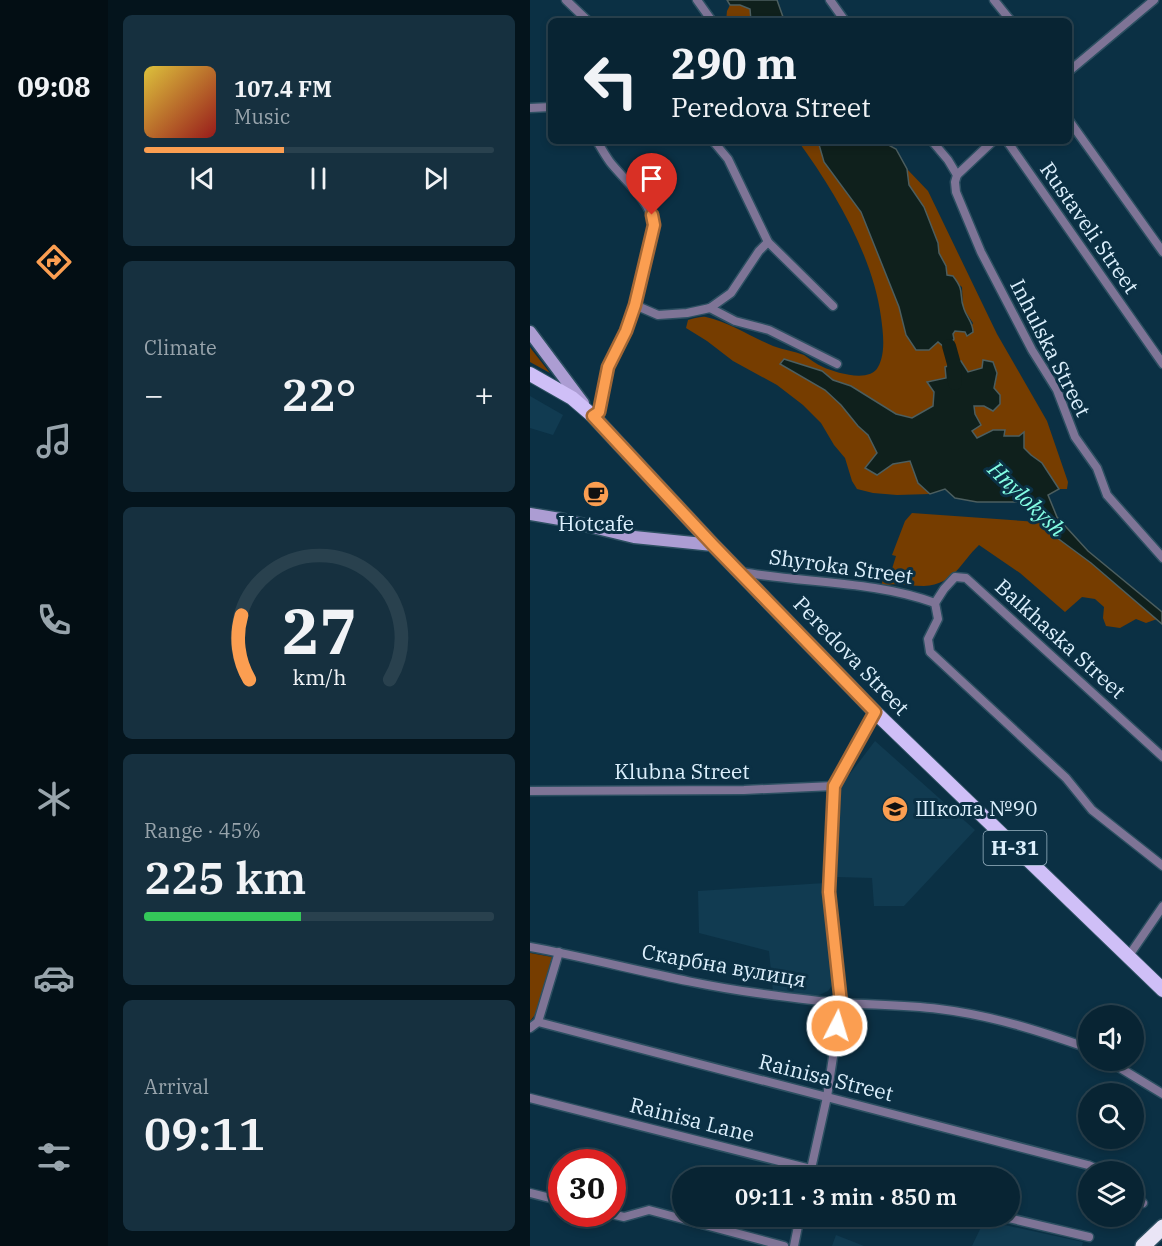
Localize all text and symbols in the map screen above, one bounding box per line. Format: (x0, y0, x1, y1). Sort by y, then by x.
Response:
text: 290 m (671, 36, 797, 91)
icon: left (572, 42, 650, 120)
text: 09:08 (18, 69, 90, 104)
text: 107.4 FM (234, 74, 332, 103)
text: Peredova Street (671, 89, 871, 124)
text: Music (234, 103, 290, 130)
pin (626, 153, 677, 215)
street label: Rustaveli Street (1034, 156, 1146, 299)
icon: previous (186, 162, 219, 195)
icon: pause (302, 162, 335, 195)
icon: next (419, 162, 452, 195)
icon: arrive (635, 162, 668, 195)
icon: directions (33, 241, 75, 283)
street label: Inhulska Street (1004, 274, 1098, 421)
text: Climate (144, 334, 217, 361)
text: 22° (281, 365, 357, 423)
text: − (144, 373, 164, 416)
text: + (474, 373, 494, 416)
icon: music (33, 420, 75, 462)
water label: Hnylokysh (982, 454, 1072, 543)
cafe icon: Hotcafe (581, 479, 611, 509)
place label: Hotcafe (558, 509, 634, 537)
street label: Shyroka Street (767, 542, 915, 590)
street label: Balkhaska Street (989, 572, 1132, 704)
text: 27 (282, 590, 356, 671)
street label: Peredova Street (788, 590, 916, 721)
icon: phone (33, 599, 75, 641)
text: km/h (292, 663, 346, 691)
street label: Klubna Street (614, 757, 750, 785)
icon: climate (33, 778, 75, 820)
school or university icon: Школа №90 (880, 794, 910, 824)
place label: Школа №90 (915, 794, 1038, 822)
text: Range · 45% (144, 817, 261, 844)
road number: Н-31 (984, 831, 1046, 865)
text: 225 km (144, 848, 306, 906)
street label: Скарбна вулиця (640, 937, 809, 993)
icon: car (33, 957, 75, 999)
position arrow (805, 994, 869, 1058)
map controls (1078, 1005, 1144, 1227)
button: sound (1078, 1005, 1144, 1071)
street label: Rainisa Street (756, 1047, 896, 1107)
text: Arrival (144, 1073, 209, 1100)
button: search (1078, 1083, 1144, 1149)
street label: Rainisa Lane (627, 1090, 757, 1148)
text: 09:11 (144, 1104, 265, 1162)
icon: filters (33, 1136, 75, 1178)
speed limit sign: 30 (548, 1149, 626, 1227)
button: layers (1078, 1161, 1144, 1227)
text: 09:11 · 3 min · 850 m (735, 1182, 957, 1211)

